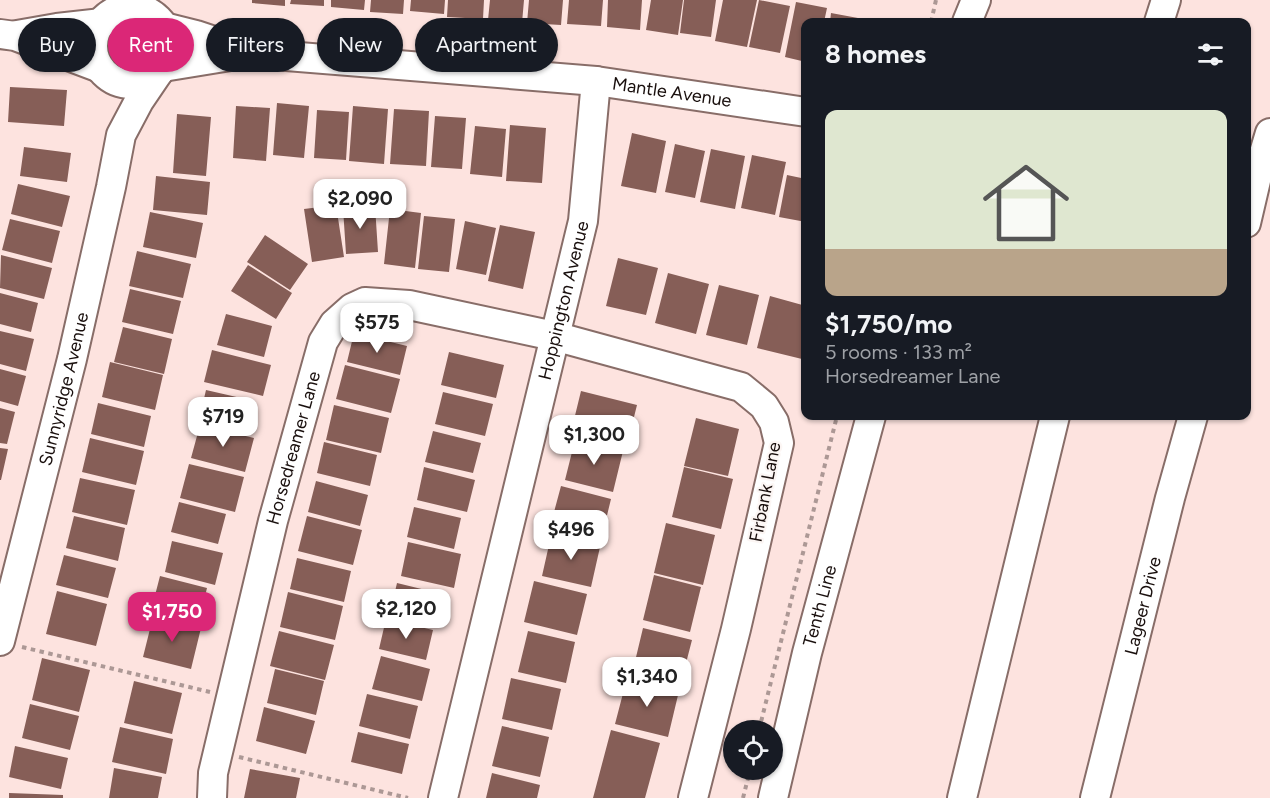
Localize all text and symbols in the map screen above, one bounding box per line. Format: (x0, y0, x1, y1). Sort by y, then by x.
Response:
chip: Buy (18, 18, 96, 72)
chip: Rent (108, 18, 194, 72)
chip: Filters (206, 18, 305, 72)
chip: New (317, 18, 403, 72)
chip: Apartment (415, 18, 558, 72)
text: 8 homes (825, 38, 926, 70)
icon: filters (1194, 38, 1227, 71)
street label: Mantle Avenue (611, 73, 733, 112)
icon: home (972, 149, 1080, 257)
pin: $2,090 (311, 179, 409, 230)
text: $2,090 (327, 186, 393, 210)
street label: Hoppington Avenue (534, 219, 594, 382)
pin: $575 (341, 303, 413, 354)
text: $1,750/mo (825, 308, 952, 340)
street label: Sunnyridge Avenue (34, 310, 93, 468)
text: $575 (354, 310, 400, 334)
text: 5 rooms · 133 m² (825, 340, 972, 364)
text: Horsedreamer Lane (825, 364, 1001, 388)
street label: Horsedreamer Lane (262, 369, 325, 527)
pin: $719 (187, 397, 259, 448)
text: $719 (202, 404, 244, 428)
pin: $1,300 (545, 415, 643, 466)
text: $1,300 (563, 422, 625, 446)
street label: Firbank Lane (745, 440, 786, 544)
pin: $496 (535, 510, 607, 561)
text: $496 (548, 517, 594, 541)
street label: Lageer Drive (1120, 554, 1166, 658)
street label: Tenth Line (798, 562, 841, 649)
pin: $2,120 (357, 589, 455, 640)
pin: $1,750 (123, 592, 221, 643)
text: $2,120 (376, 596, 436, 620)
text: $1,750 (142, 599, 202, 623)
pin: $1,340 (598, 657, 696, 708)
text: $1,340 (616, 664, 678, 688)
map controls (723, 720, 783, 780)
button: locate (723, 720, 783, 780)

